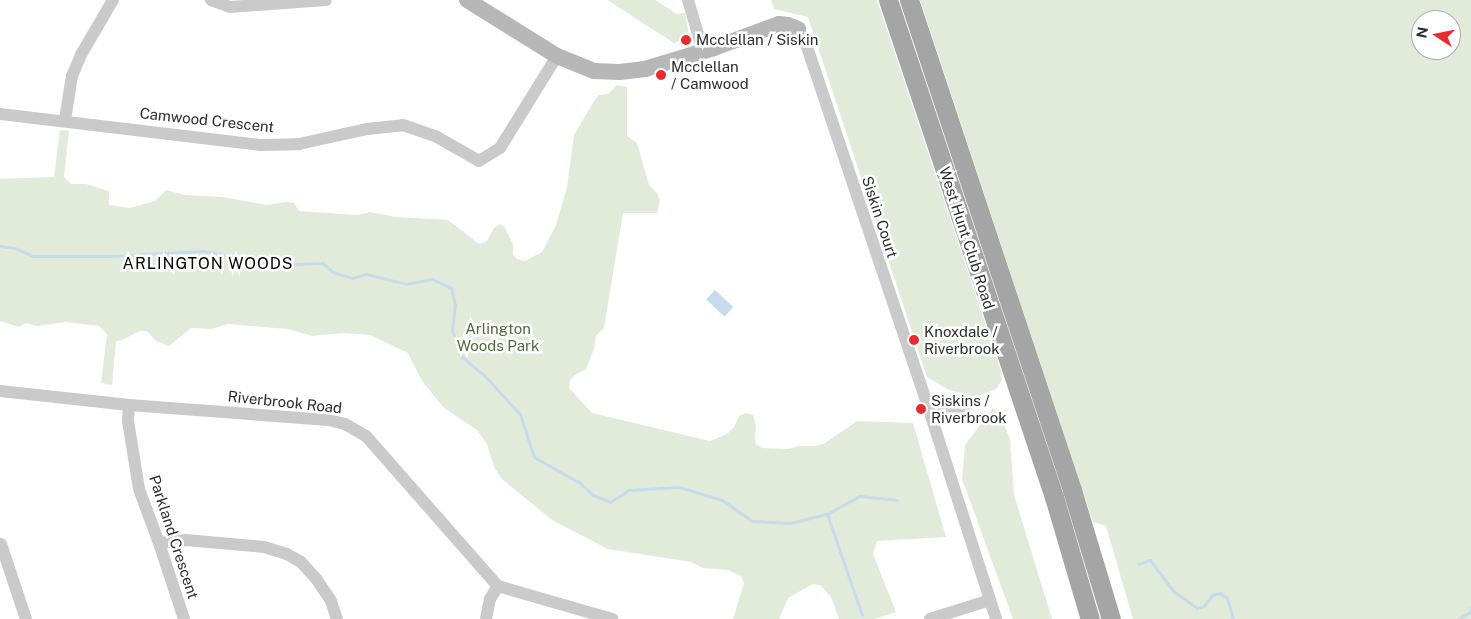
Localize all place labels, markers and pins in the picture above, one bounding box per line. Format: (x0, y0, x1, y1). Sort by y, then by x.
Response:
place label: Mcclellan / Siskin (696, 31, 819, 49)
marker: Mcclellan / Siskin (680, 34, 692, 46)
place label: Mcclellan / Camwood (671, 57, 749, 92)
marker: Mcclellan / Camwood (655, 69, 667, 81)
place label: Knoxdale / Riverbrook (924, 322, 1000, 357)
marker: Knoxdale / Riverbrook (908, 334, 920, 346)
place label: Siskins / Riverbrook (931, 391, 1007, 426)
marker: Siskins / Riverbrook (915, 403, 927, 415)

